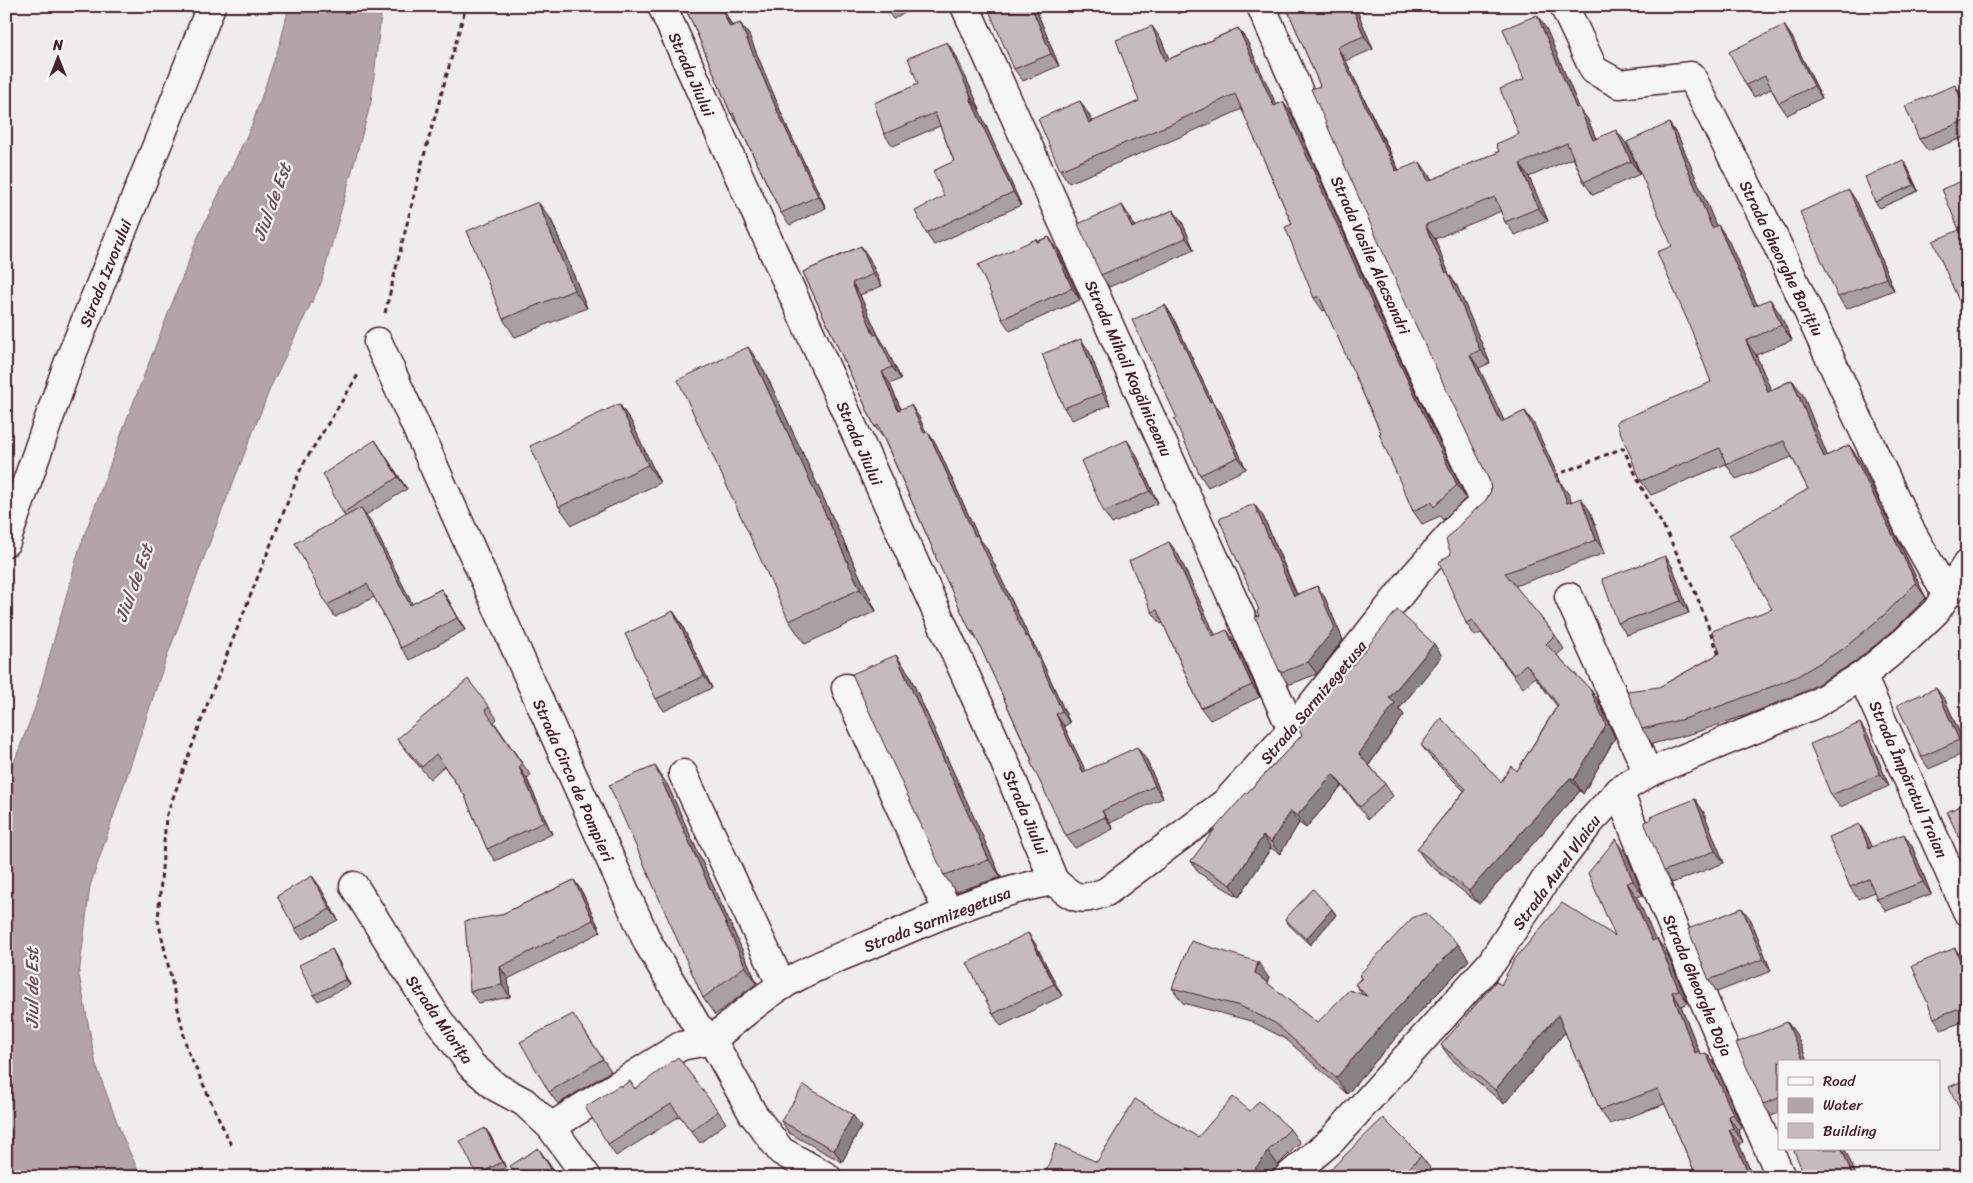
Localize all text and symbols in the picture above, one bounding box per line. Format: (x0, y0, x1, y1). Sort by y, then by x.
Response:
street label: Strada Jiului (660, 27, 723, 122)
north arrow (32, 32, 82, 82)
text: N (52, 33, 63, 58)
water label: Jiul de Est (243, 156, 302, 246)
street label: Strada Vasile Alecsandri (1322, 171, 1419, 340)
street label: Strada Gheorghe Barițiu (1731, 175, 1832, 342)
street label: Strada Izvorului (71, 214, 141, 332)
street label: Strada Mihail Kogălniceanu (1076, 275, 1181, 462)
street label: Strada Jiului (828, 396, 891, 491)
water label: Jiul de Est (105, 537, 164, 627)
street label: Strada Sarmizegetusa (1252, 633, 1375, 771)
street label: Strada Circa de Pompieri (524, 694, 623, 867)
street label: Strada Împăratul Traian (1861, 696, 1956, 863)
street label: Strada Jiului (995, 765, 1057, 860)
street label: Strada Aurel Vlaicu (1504, 808, 1609, 936)
street label: Strada Sarmizegetusa (859, 878, 1016, 961)
street label: Strada Gheorghe Doja (1654, 909, 1741, 1061)
water label: Jiul de Est (16, 945, 48, 1028)
street label: Strada Miorița (398, 968, 481, 1070)
legend (1778, 1060, 1940, 1150)
text: Road (1823, 1068, 1856, 1094)
text: Water (1823, 1092, 1863, 1118)
text: Building (1823, 1118, 1877, 1144)

